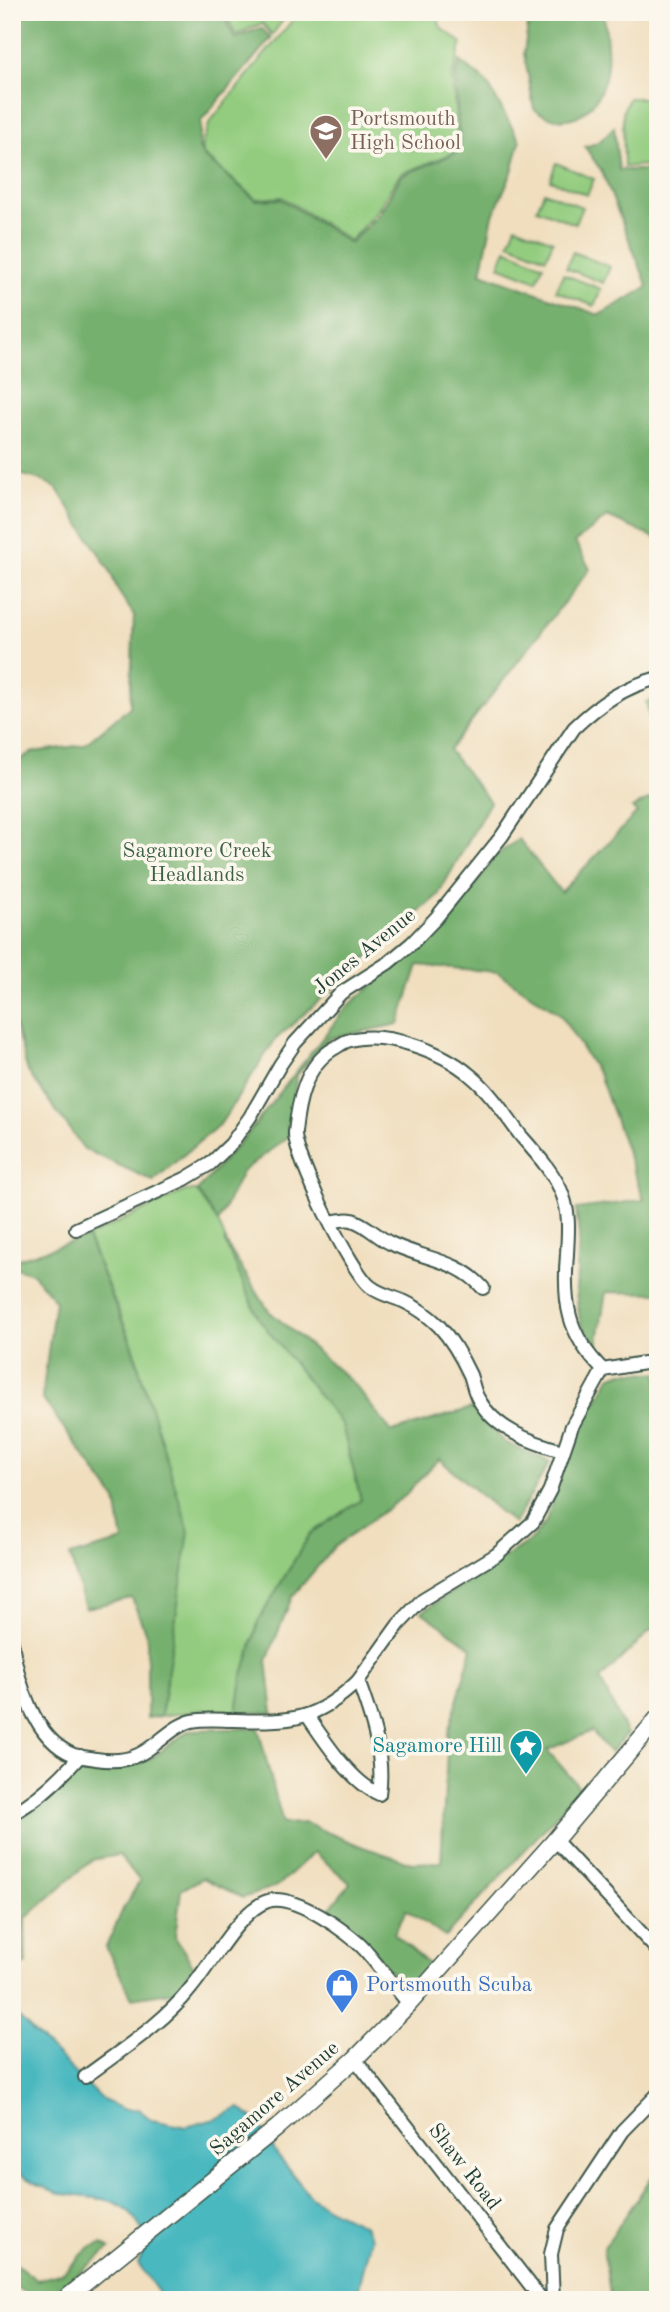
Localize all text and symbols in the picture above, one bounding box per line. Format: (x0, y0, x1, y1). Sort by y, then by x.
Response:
place label: Portsmouth High School (350, 109, 461, 154)
school or university icon: Portsmouth High School (307, 112, 345, 161)
park label: Sagamore Creek Headlands (122, 841, 272, 886)
street label: Jones Avenue (310, 905, 420, 999)
place icon: Sagamore Hill (507, 1727, 545, 1776)
place label: Sagamore Hill (372, 1736, 502, 1757)
shop icon: Portsmouth Scuba (323, 1966, 361, 2015)
place label: Portsmouth Scuba (366, 1975, 532, 1996)
street label: Sagamore Avenue (207, 2038, 343, 2160)
street label: Shaw Road (424, 2120, 504, 2214)

